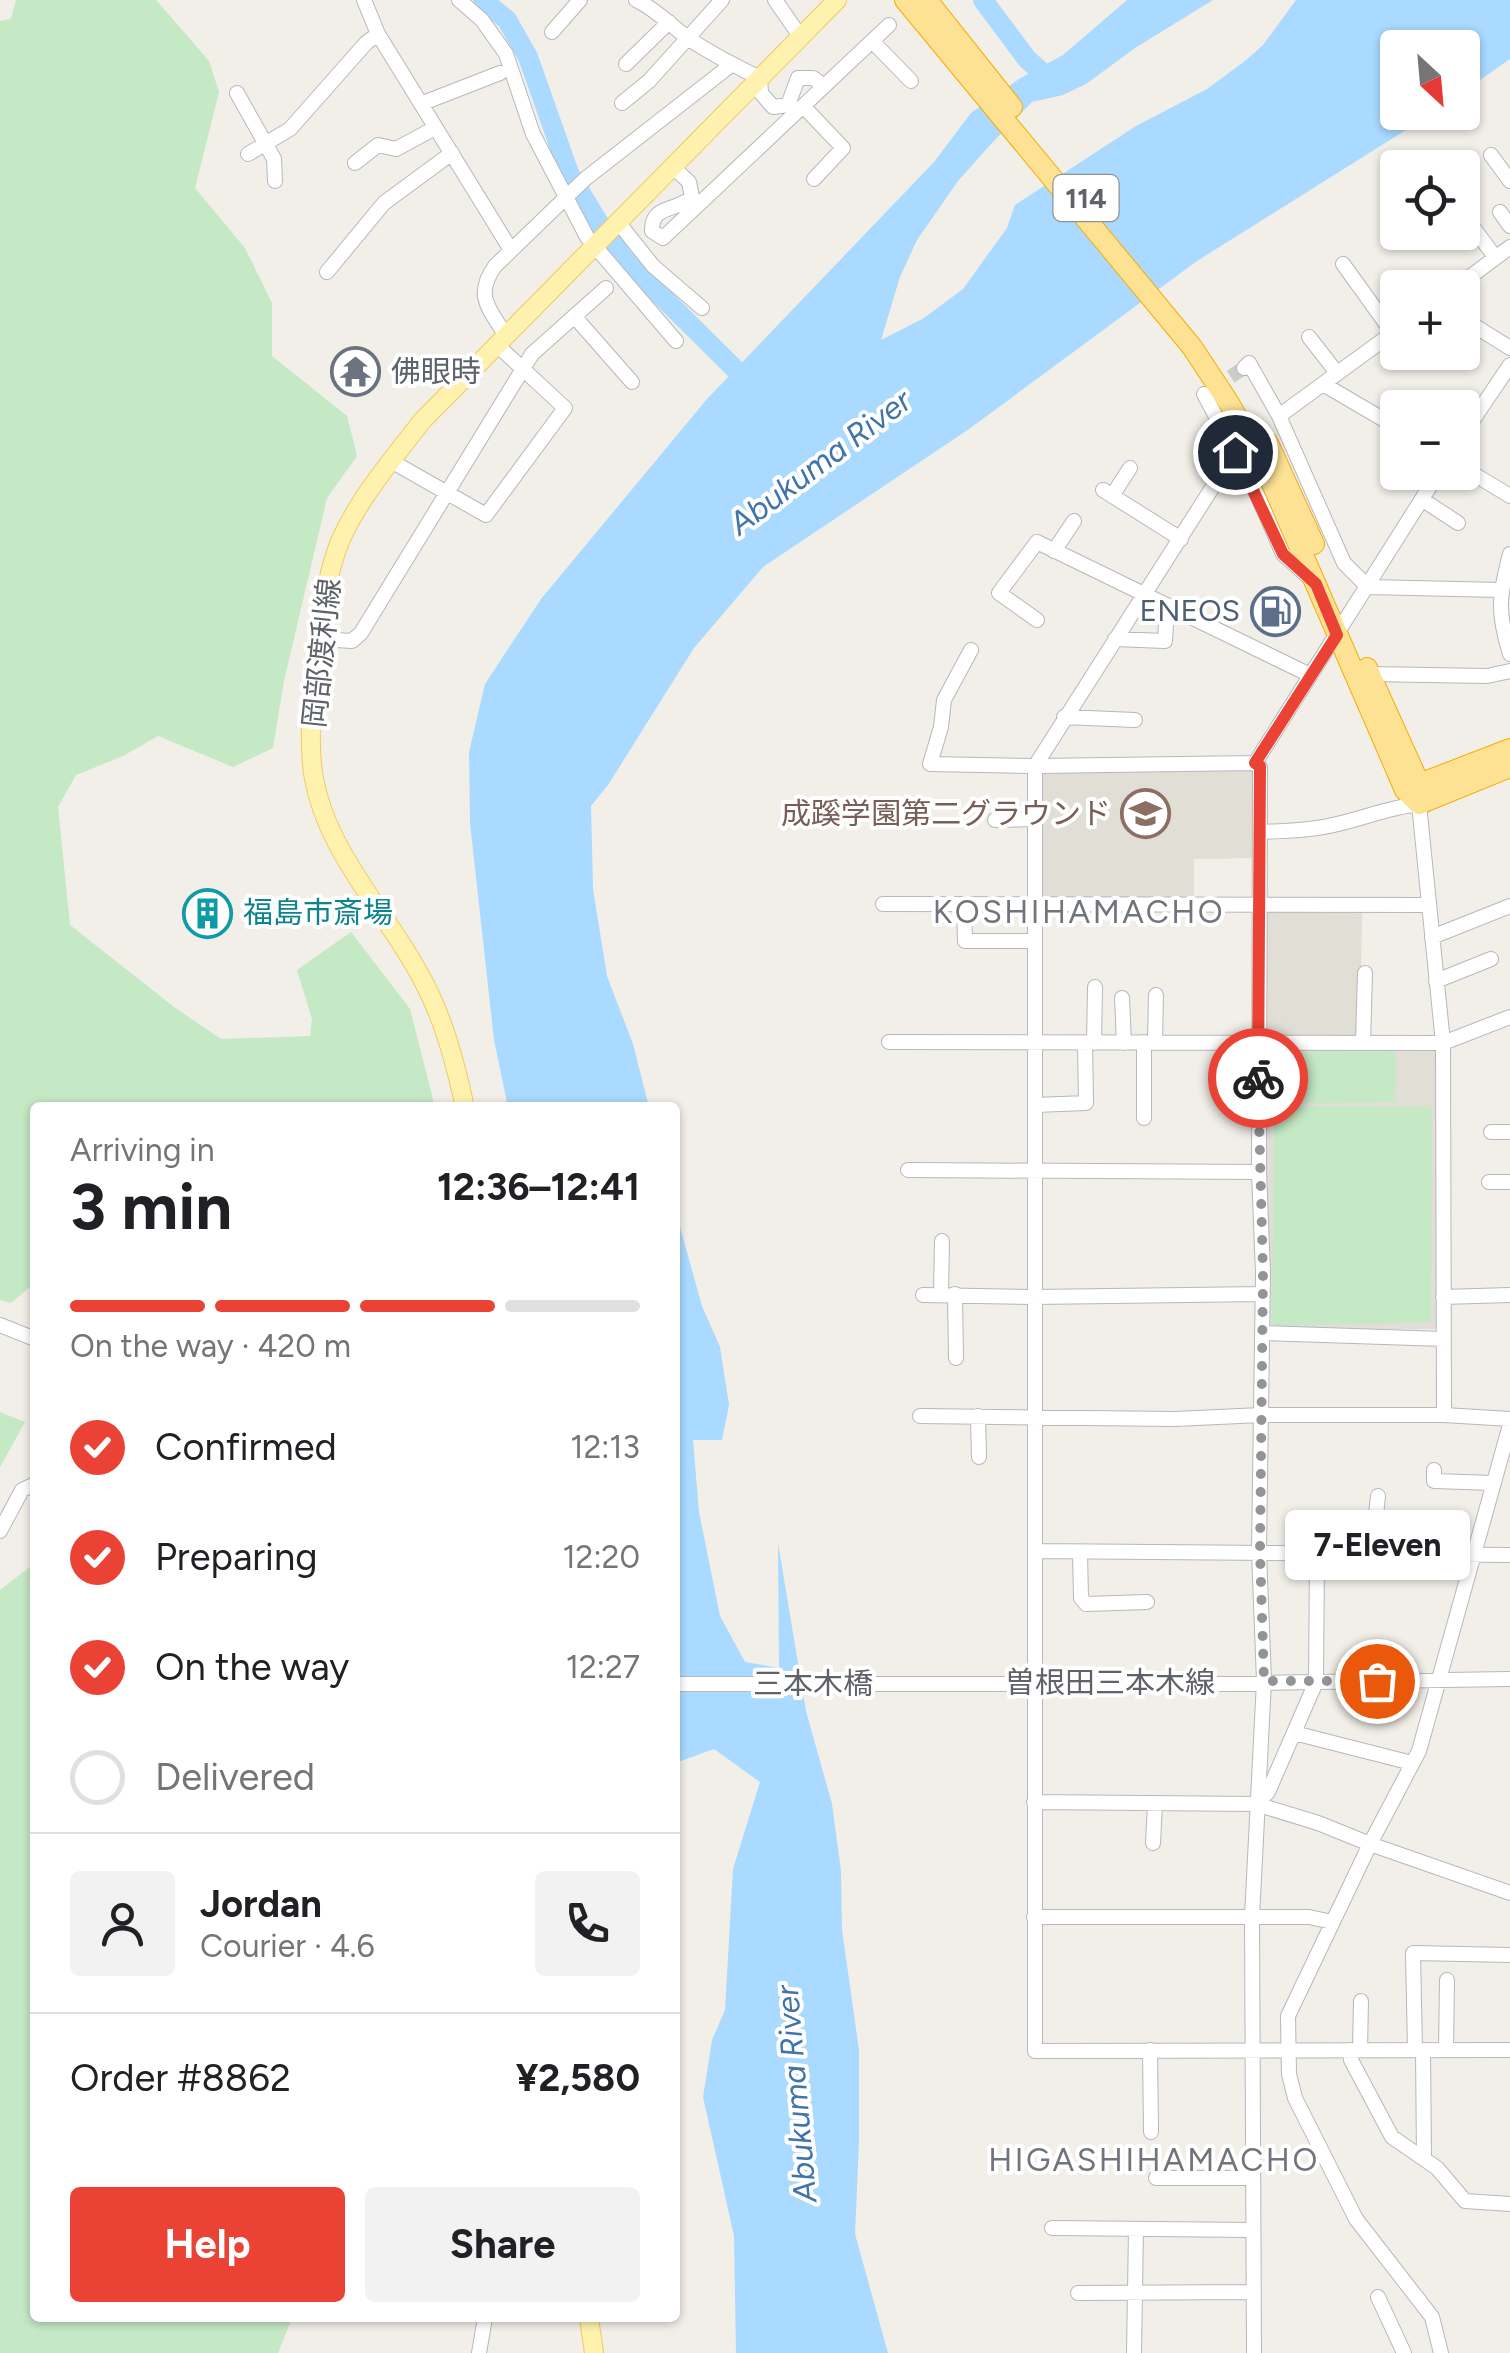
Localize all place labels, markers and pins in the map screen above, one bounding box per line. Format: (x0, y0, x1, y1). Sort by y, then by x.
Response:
temple icon: 佛眼時 (330, 346, 382, 398)
place label: 佛眼時 (391, 353, 481, 390)
pin (1193, 410, 1278, 495)
fuel station icon: ENEOS (1249, 585, 1301, 637)
place label: ENEOS (1140, 592, 1240, 629)
school or university icon: 成蹊学園第二グラウンド (1120, 788, 1172, 840)
place label: 成蹊学園第二グラウンド (781, 795, 1111, 832)
building icon: 福島市斎場 (182, 887, 234, 939)
place label: 福島市斎場 (243, 894, 393, 931)
callout: 7-Eleven (1284, 1511, 1470, 1581)
pin (1335, 1639, 1420, 1724)

